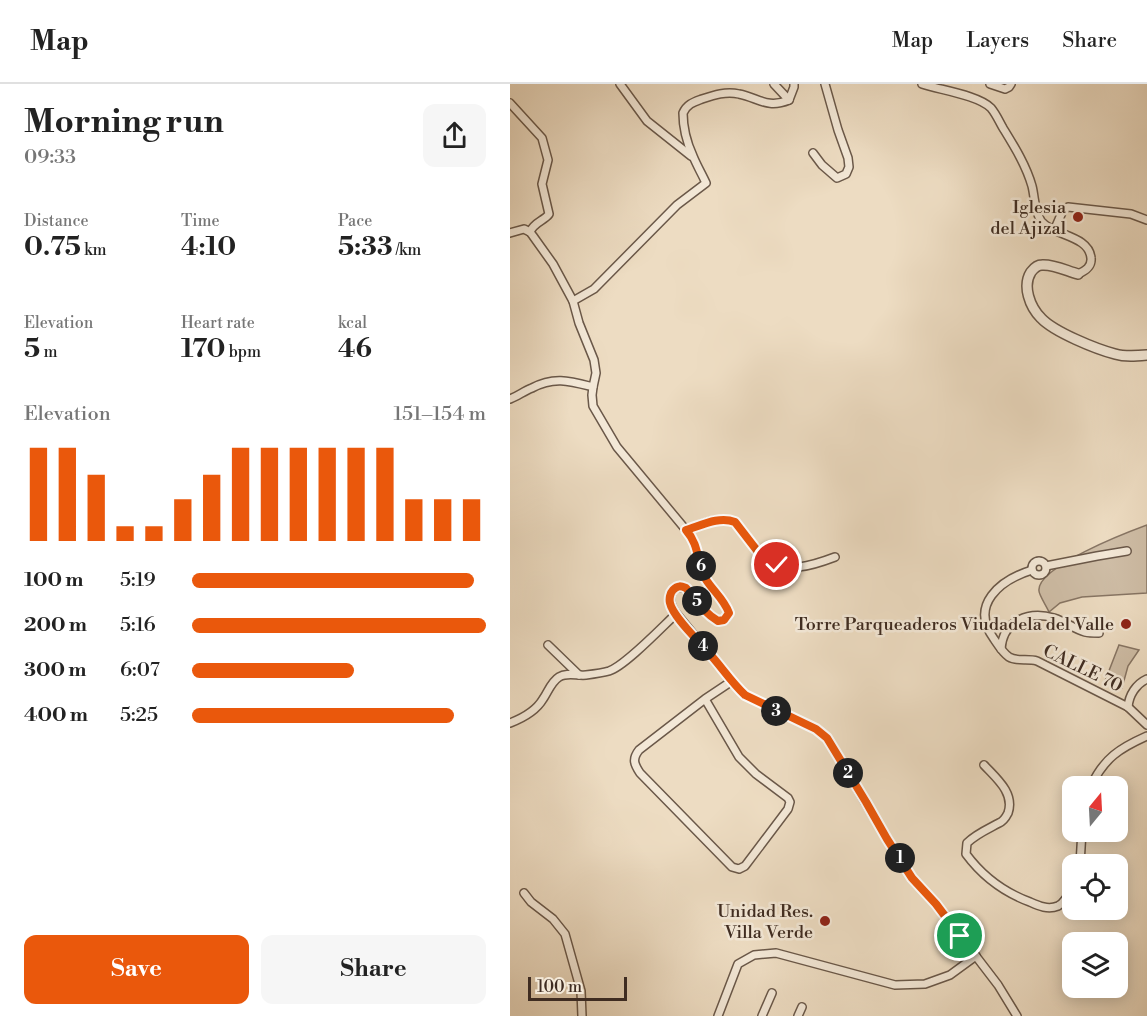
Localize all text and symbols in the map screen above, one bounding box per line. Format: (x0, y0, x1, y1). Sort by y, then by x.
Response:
text: Map (30, 24, 89, 59)
text: Map (892, 28, 933, 54)
text: Layers (966, 28, 1029, 54)
text: Share (1062, 28, 1117, 54)
text: Morning run (24, 102, 224, 143)
button: share (423, 104, 486, 167)
text: 09:33 (24, 145, 76, 170)
place label: Iglesia del Ajizal (990, 196, 1067, 240)
marker: Iglesia del Ajizal (1071, 210, 1085, 224)
text: Distance (24, 211, 89, 231)
text: Time (181, 211, 220, 231)
text: Pace (338, 211, 372, 231)
text: 0.75 (24, 231, 81, 263)
text: 4:10 (181, 231, 236, 263)
text: 5:33 (338, 231, 393, 263)
text: km (81, 240, 107, 260)
text: /km (393, 240, 421, 260)
text: Elevation (24, 313, 93, 333)
text: Heart rate (181, 313, 255, 333)
text: kcal (338, 313, 367, 333)
text: 5 (24, 333, 40, 365)
text: 170 (181, 333, 225, 365)
text: 46 (338, 333, 372, 365)
text: m (40, 342, 57, 362)
text: bpm (225, 342, 261, 362)
text: Elevation (24, 402, 111, 427)
text: 151–154 m (393, 402, 486, 427)
pin (751, 539, 802, 590)
icon: check (760, 548, 793, 581)
pin: 6 (686, 551, 716, 581)
text: 6 (696, 556, 706, 576)
text: 100 m (24, 568, 83, 593)
text: 5:19 (120, 568, 156, 593)
pin: 5 (682, 586, 712, 616)
text: 5 (692, 591, 702, 611)
text: 200 m (24, 613, 87, 638)
text: 5:16 (120, 613, 156, 638)
place label: Torre Parqueaderos Viudadela del Valle (795, 613, 1114, 636)
marker: Torre Parqueaderos Viudadela del Valle (1119, 617, 1133, 631)
pin: 4 (688, 631, 718, 661)
text: 4 (698, 636, 708, 656)
street label: CALLE 70 (1039, 639, 1126, 698)
text: 300 m (24, 658, 87, 683)
text: 6:07 (120, 658, 160, 683)
pin: 3 (761, 696, 791, 726)
text: 3 (771, 701, 781, 721)
text: 400 m (24, 703, 88, 728)
text: 5:25 (120, 703, 158, 728)
pin: 2 (833, 758, 863, 788)
text: 2 (843, 763, 853, 783)
north arrow (1062, 776, 1128, 842)
map controls (1062, 776, 1128, 998)
pin: 1 (885, 843, 915, 873)
text: 1 (896, 848, 904, 868)
button: locate (1062, 854, 1128, 920)
place label: Unidad Res. Villa Verde (717, 900, 813, 944)
pin (934, 910, 985, 961)
marker: Unidad Res. Villa Verde (818, 914, 832, 928)
icon: arrive (943, 919, 976, 952)
button: layers (1062, 932, 1128, 998)
button: Save (24, 935, 249, 1004)
button: Share (261, 935, 486, 1004)
scale bar (528, 974, 627, 1002)
text: 100 m (537, 977, 582, 997)

